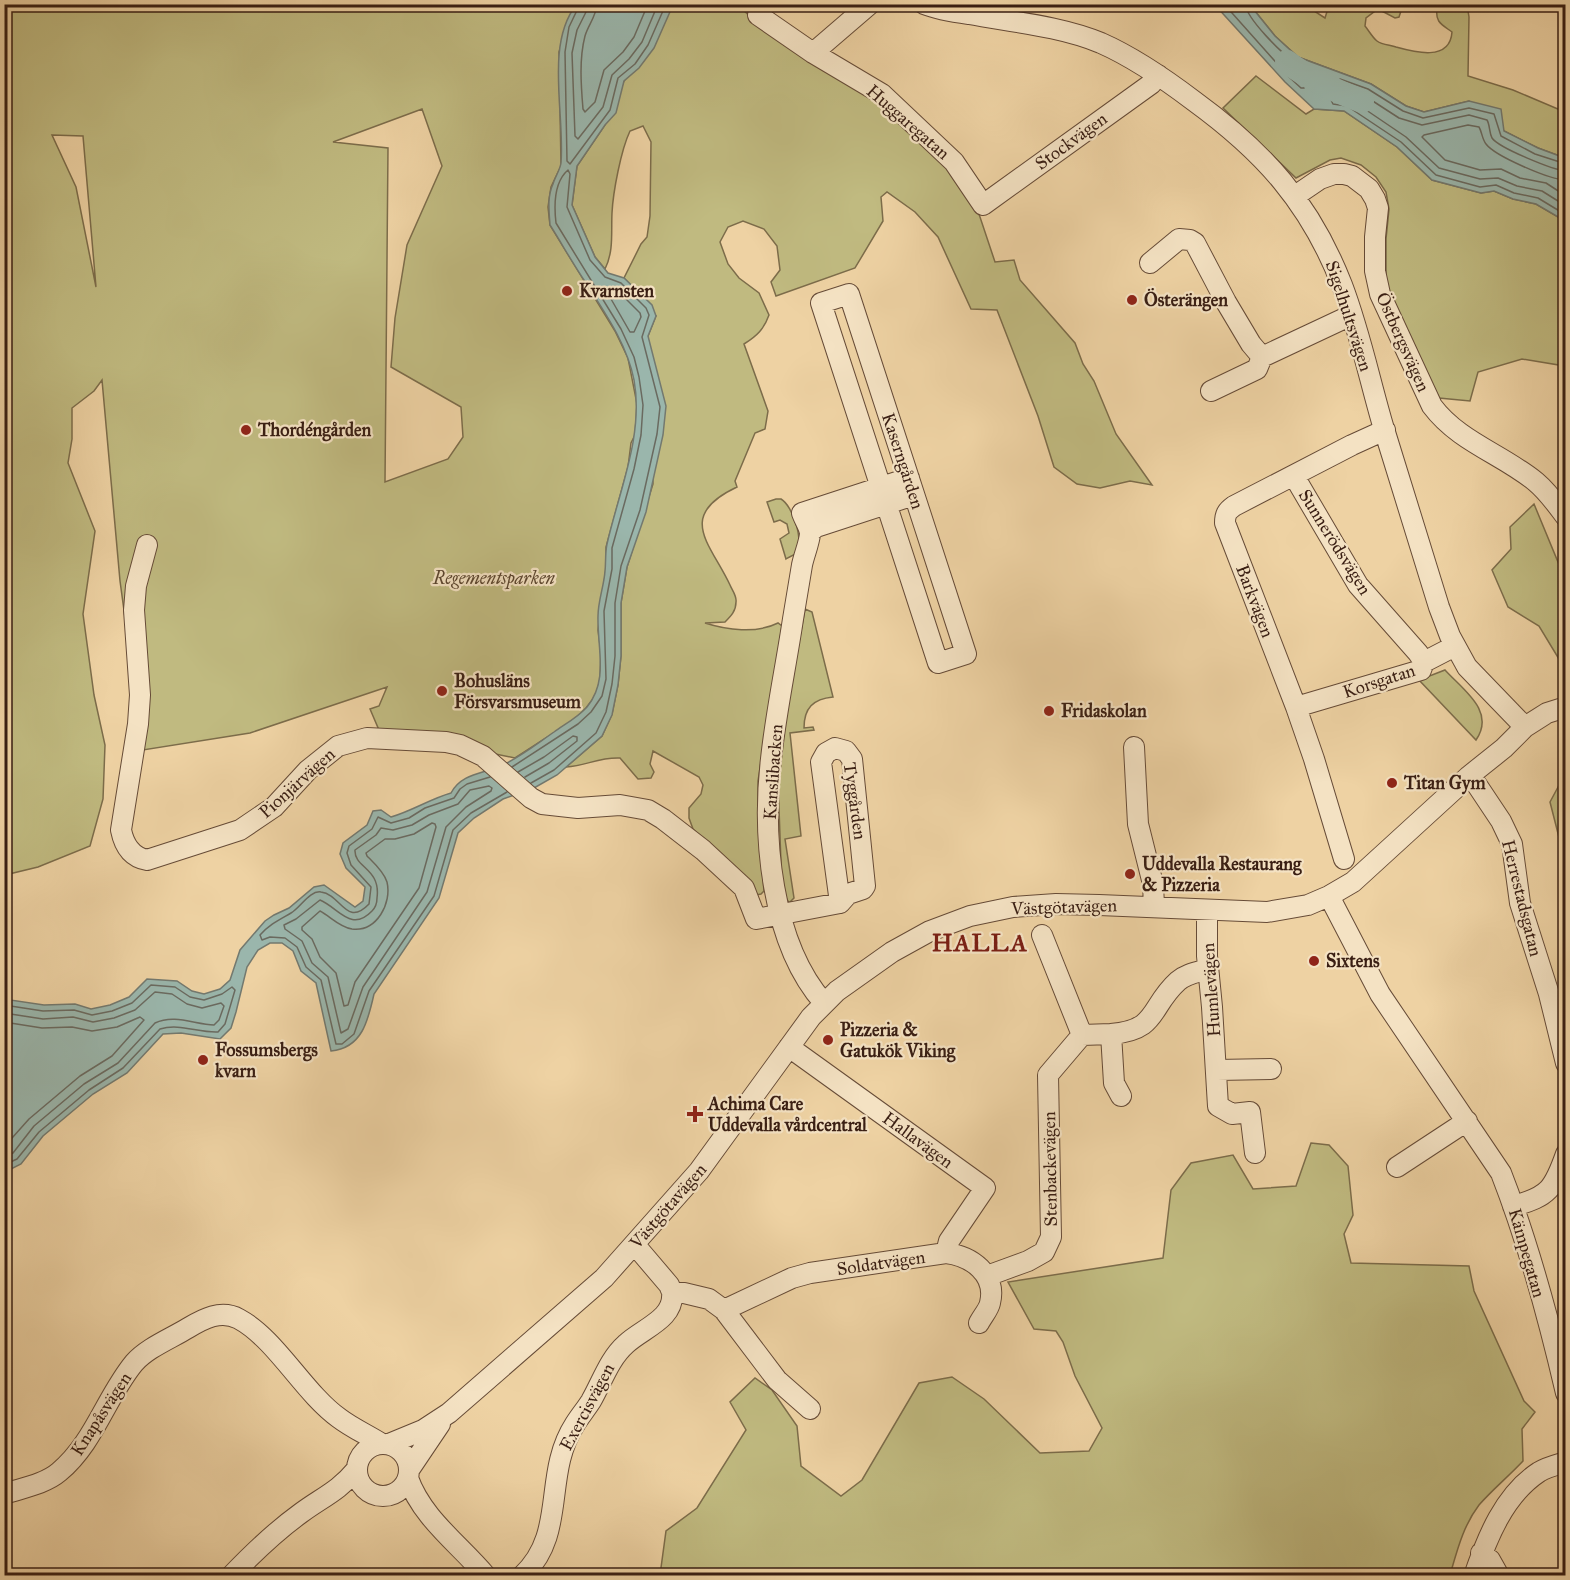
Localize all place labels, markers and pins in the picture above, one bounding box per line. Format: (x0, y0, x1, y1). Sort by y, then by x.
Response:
place label: Kvarnsten (579, 280, 654, 302)
marker: Kvarnsten (560, 284, 574, 298)
place label: Österängen (1144, 288, 1228, 312)
marker: Österängen (1125, 293, 1139, 307)
place label: Thordéngården (257, 419, 372, 442)
marker: Thordéngården (239, 423, 253, 437)
place label: Bohusläns Försvarsmuseum (454, 670, 582, 713)
marker: Bohusläns Försvarsmuseum (435, 684, 449, 698)
place label: Fridaskolan (1061, 700, 1147, 722)
marker: Fridaskolan (1042, 704, 1056, 718)
place label: Titan Gym (1403, 772, 1486, 795)
marker: Titan Gym (1385, 776, 1399, 790)
place label: Uddevalla Restaurang & Pizzeria (1142, 853, 1302, 896)
marker: Uddevalla Restaurang & Pizzeria (1123, 867, 1137, 881)
place label: Sixtens (1326, 950, 1380, 972)
marker: Sixtens (1307, 954, 1321, 968)
place label: Pizzeria & Gatukök Viking (840, 1019, 956, 1063)
marker: Pizzeria & Gatukök Viking (821, 1033, 835, 1047)
place label: Fossumsbergs kvarn (215, 1039, 318, 1082)
marker: Fossumsbergs kvarn (196, 1053, 210, 1067)
place label: Achima Care Uddevalla vårdcentral (707, 1093, 868, 1136)
marker: Achima Care Uddevalla vårdcentral (686, 1105, 704, 1123)

